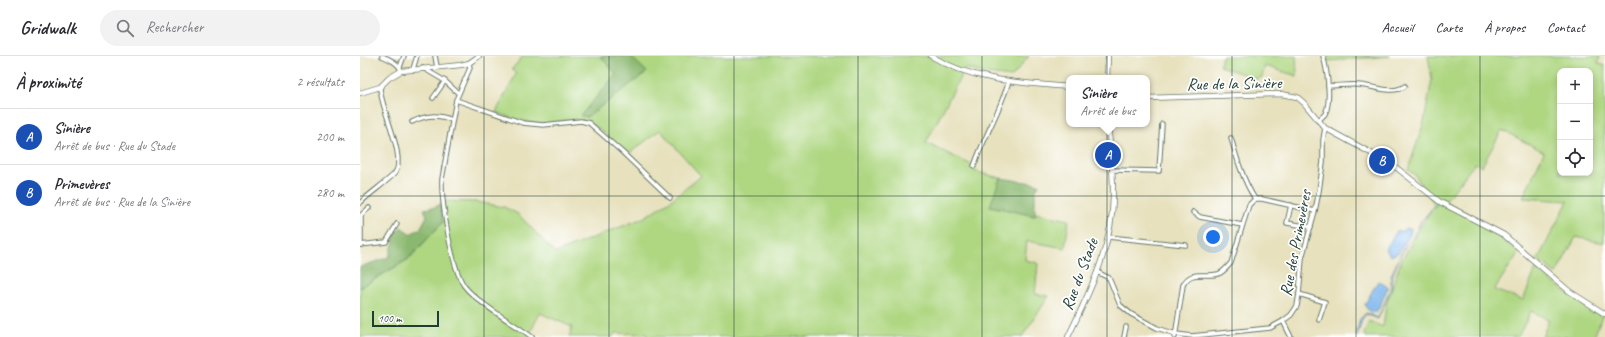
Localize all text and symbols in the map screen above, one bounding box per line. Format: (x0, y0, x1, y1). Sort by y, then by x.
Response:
search box (100, 10, 380, 46)
text: Gridwalk (20, 16, 76, 40)
icon: search (114, 17, 136, 39)
text: Rechercher (146, 18, 203, 37)
text: Accueil (1382, 19, 1413, 36)
text: Carte (1435, 19, 1462, 36)
text: À propos (1484, 19, 1525, 36)
text: Contact (1547, 19, 1585, 36)
map controls (1557, 68, 1593, 176)
button: + (1557, 68, 1593, 104)
text: À proximité (16, 72, 81, 93)
street label: Rue de la Sinière (1186, 72, 1283, 95)
text: 2 résultats (296, 74, 344, 90)
popup (1066, 75, 1150, 127)
text: Sinière (1081, 84, 1116, 103)
text: Arrêt de bus (1081, 103, 1135, 119)
button: − (1557, 104, 1593, 140)
text: Sinière (54, 119, 90, 138)
text: A (26, 129, 32, 145)
text: 200 m (316, 129, 344, 145)
text: Arrêt de bus · Rue du Stade (54, 138, 175, 154)
pin: A (1095, 140, 1121, 170)
button: locate (1557, 140, 1593, 176)
pin: B (1369, 146, 1395, 176)
text: Primevères (54, 175, 109, 194)
text: B (26, 185, 32, 201)
text: 280 m (316, 185, 344, 201)
street label: Rue des Primevères (1275, 187, 1316, 298)
text: Arrêt de bus · Rue de la Sinière (54, 194, 190, 210)
your location (1203, 227, 1223, 247)
street label: Rue du Stade (1056, 234, 1103, 313)
scale bar (372, 309, 439, 328)
text: 100 m (378, 311, 402, 325)

